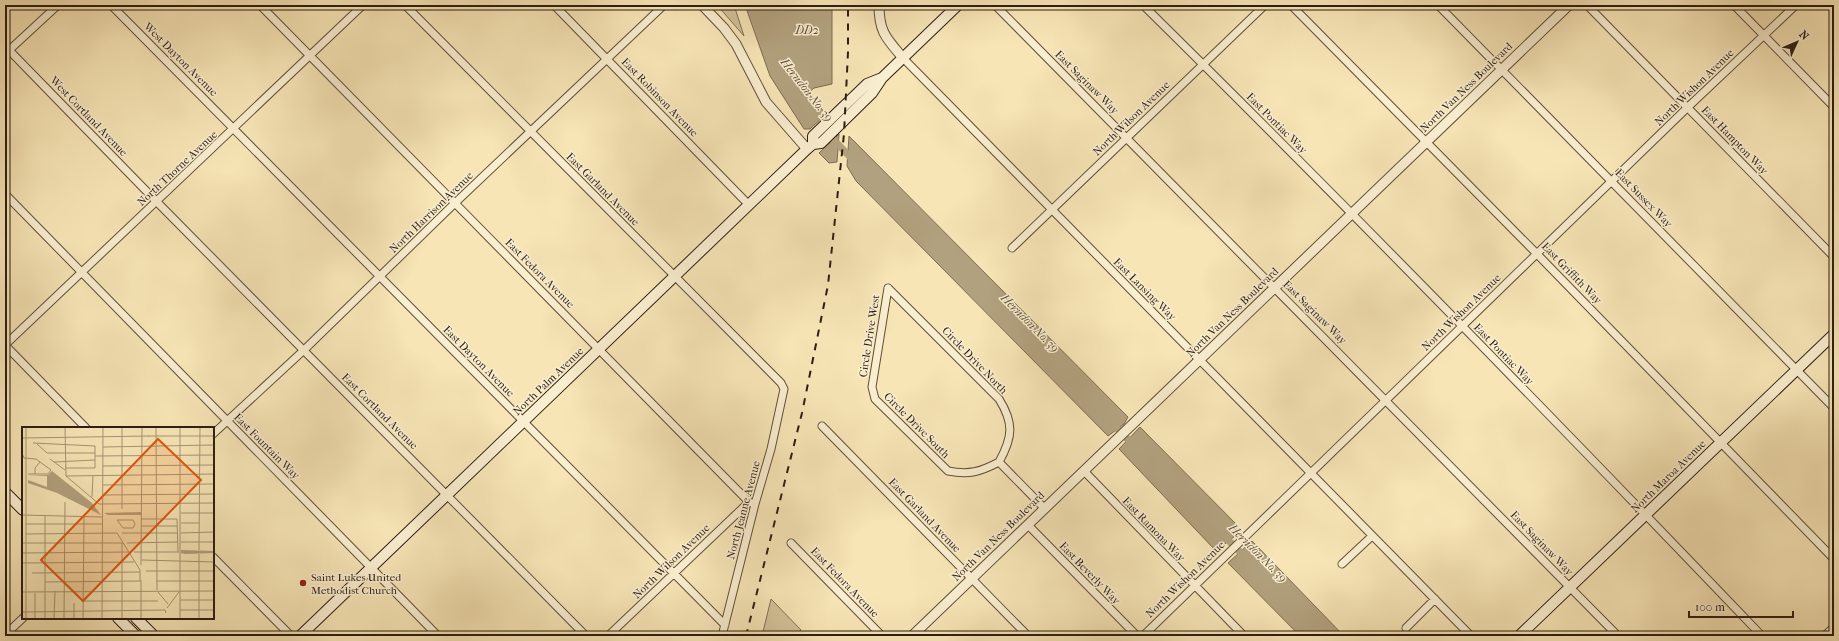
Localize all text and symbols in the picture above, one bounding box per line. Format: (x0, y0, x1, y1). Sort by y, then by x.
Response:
street label: West Dayton Avenue (140, 19, 221, 99)
north arrow (1777, 22, 1817, 62)
water label: DD2 (794, 23, 819, 37)
text: N (1796, 28, 1812, 43)
street label: North Van Ness Boulevard (1417, 39, 1516, 135)
street label: North Wishon Avenue (1652, 46, 1737, 128)
street label: East Saginaw Way (1052, 48, 1122, 118)
street label: East Robinson Avenue (619, 55, 701, 140)
water label: Herndon No. 39 (777, 55, 836, 124)
street label: West Cortland Avenue (47, 73, 130, 159)
street label: North Wilson Avenue (1090, 78, 1173, 158)
street label: East Pontiac Way (1244, 90, 1311, 157)
street label: East Hampton Way (1699, 103, 1771, 178)
street label: North Thorne Avenue (135, 128, 220, 209)
street label: East Garland Avenue (563, 150, 642, 229)
street label: East Sussex Way (1612, 166, 1676, 231)
street label: North Harrison Avenue (387, 169, 476, 256)
street label: East Fedora Avenue (502, 236, 577, 311)
street label: East Griffith Way (1539, 240, 1605, 308)
street label: East Lansing Way (1111, 255, 1179, 324)
street label: North Van Ness Boulevard (1183, 264, 1282, 360)
street label: North Wishon Avenue (1419, 271, 1504, 353)
street label: East Saginaw Way (1280, 278, 1350, 348)
water label: Herndon No. 39 (997, 290, 1062, 355)
street label: Circle Drive West (857, 294, 882, 378)
street label: East Pontiac Way (1471, 321, 1537, 389)
street label: East Dayton Avenue (440, 323, 517, 400)
street label: Circle Drive North (939, 324, 1011, 397)
street label: North Palm Avenue (511, 344, 587, 418)
street label: East Cortland Avenue (339, 371, 421, 452)
street label: Circle Drive South (881, 390, 953, 461)
street label: East Fountain Way (231, 411, 303, 483)
inset map (22, 427, 214, 619)
street label: North Maroa Avenue (1628, 437, 1709, 515)
street label: North Jeanne Avenue (724, 459, 763, 561)
street label: East Garland Avenue (886, 476, 964, 555)
street label: North Van Ness Boulevard (949, 488, 1048, 584)
street label: East Ramona Way (1120, 494, 1189, 565)
street label: East Saginaw Way (1508, 508, 1577, 579)
water label: Herndon No. 39 (1225, 520, 1290, 585)
street label: North Wilson Avenue (630, 521, 713, 601)
street label: North Wishon Avenue (1143, 538, 1228, 620)
street label: East Beverly Way (1057, 539, 1124, 608)
street label: East Fedora Avenue (808, 545, 882, 621)
place label: Saint Lukes United Methodist Church (311, 571, 402, 597)
marker: Saint Lukes United Methodist Church (298, 578, 308, 588)
scale bar (1689, 593, 1793, 619)
text: 100 m (1695, 600, 1725, 614)

